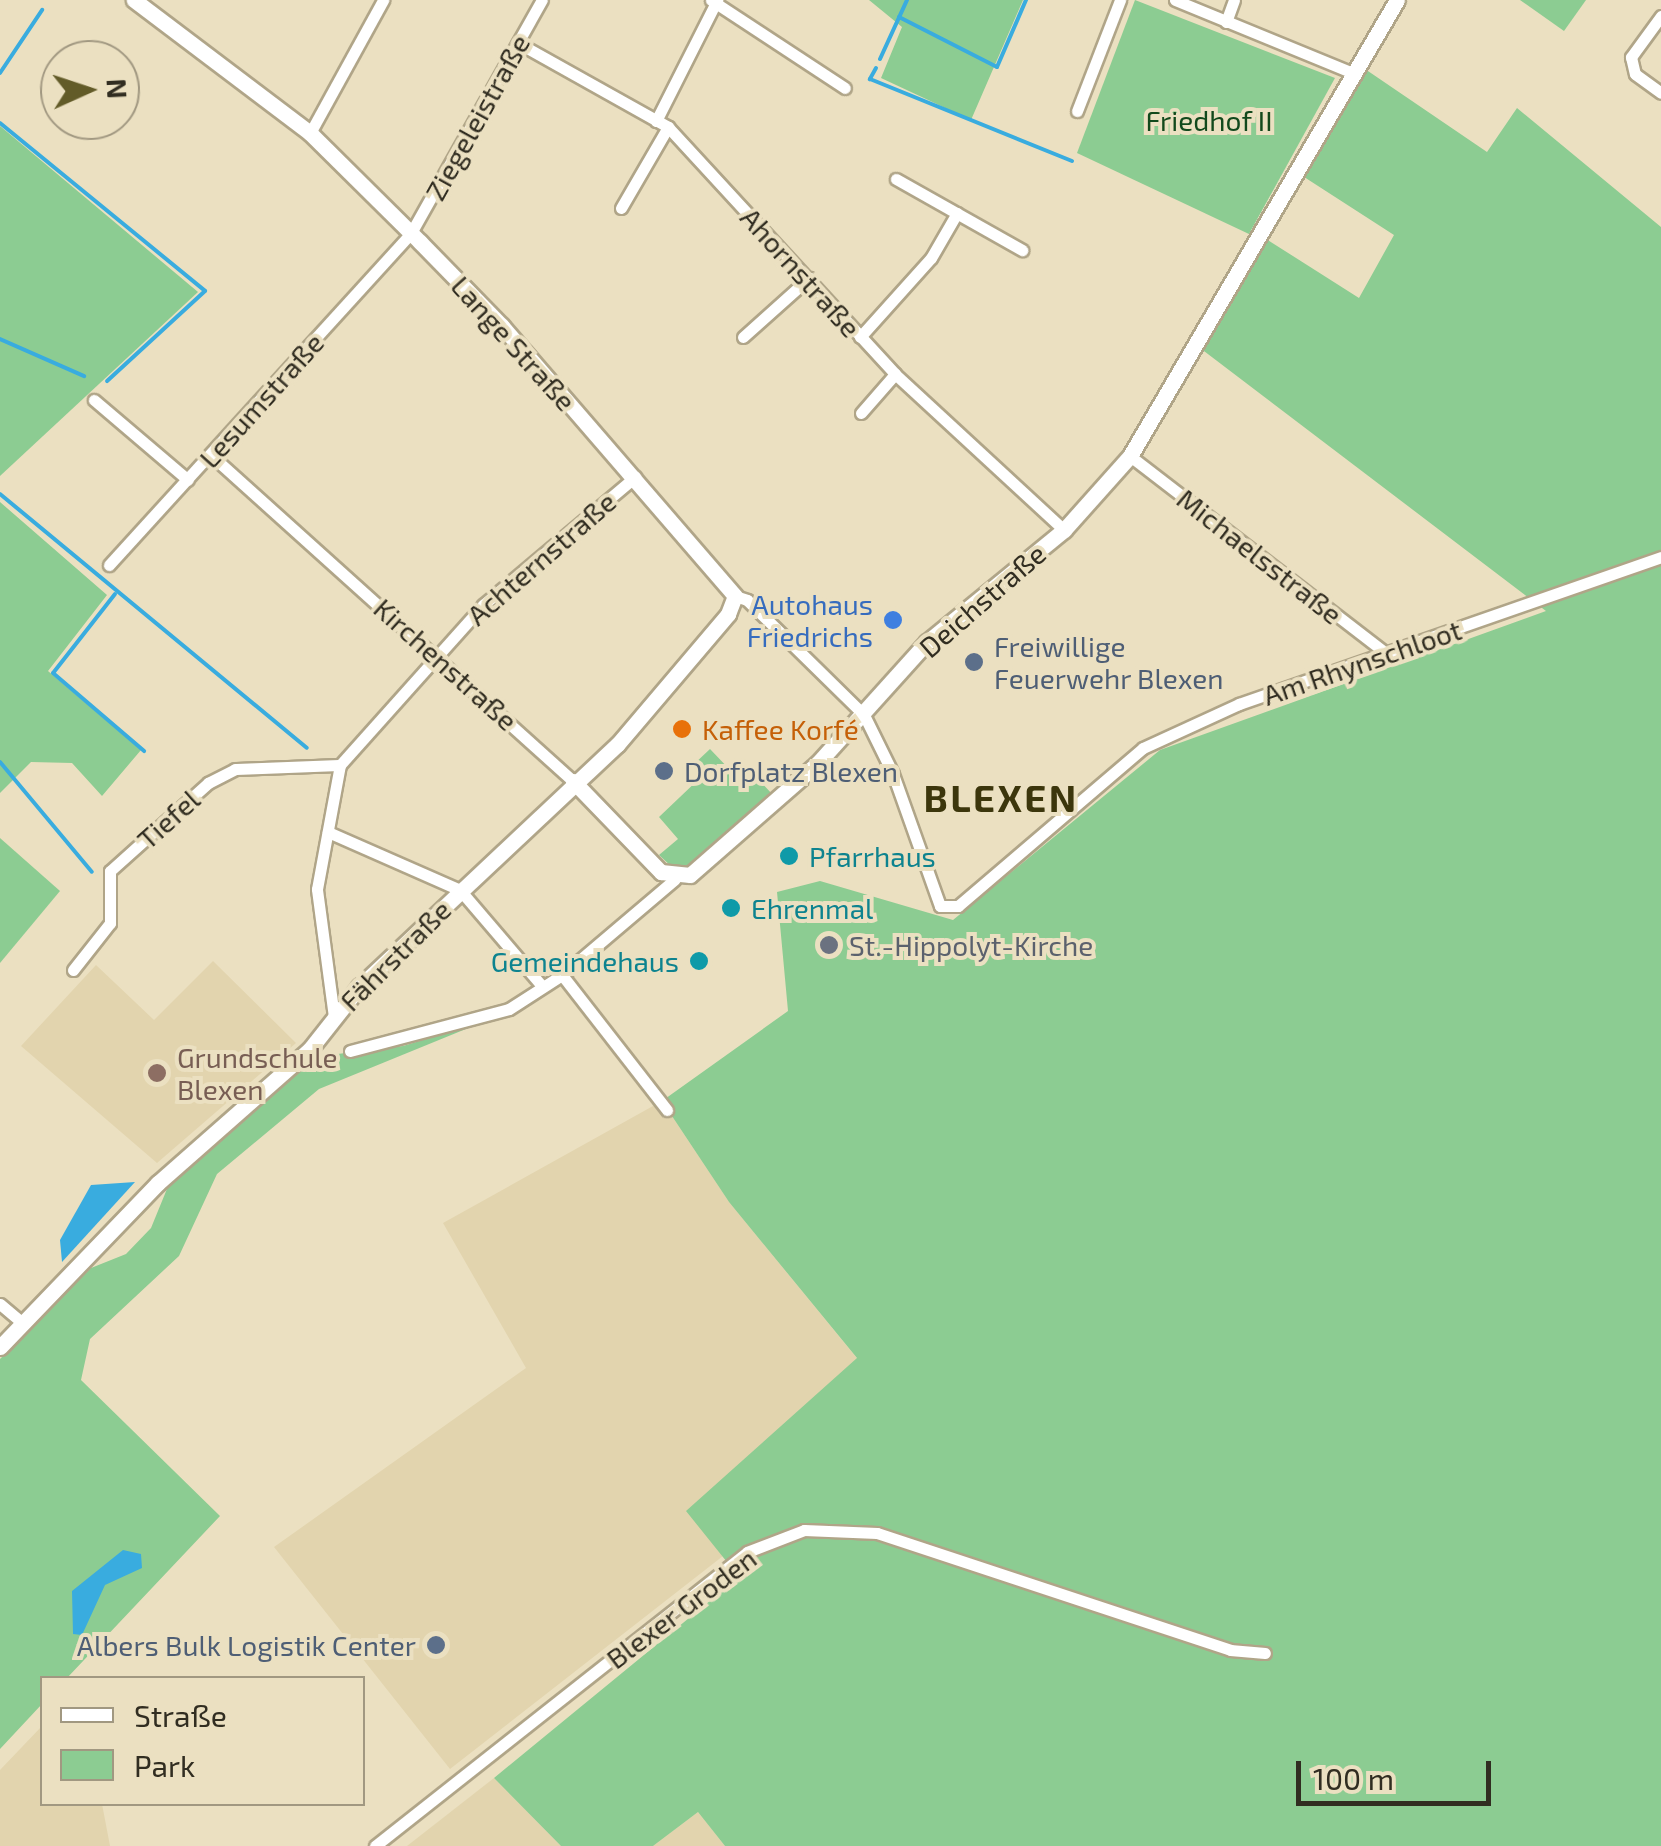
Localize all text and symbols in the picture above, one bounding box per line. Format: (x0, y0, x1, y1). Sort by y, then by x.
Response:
street label: Ziegeleistraße (418, 28, 536, 206)
north arrow (40, 40, 140, 140)
text: N (100, 78, 135, 100)
park label: Friedhof II (1145, 103, 1273, 137)
street label: Ahornstraße (734, 200, 868, 344)
street label: Lange Straße (445, 269, 583, 417)
street label: Lesumstraße (192, 326, 330, 474)
street label: Michaelsstraße (1171, 481, 1349, 631)
street label: Achternstraße (460, 484, 622, 632)
street label: Deichstraße (912, 536, 1052, 664)
place label: Autohaus Friedrichs (747, 587, 873, 653)
street label: Kirchenstraße (367, 591, 525, 737)
marker: Autohaus Friedrichs (882, 609, 904, 631)
street label: Am Rhynschloot (1258, 612, 1466, 712)
place label: Freiwillige Feuerwehr Blexen (994, 629, 1224, 695)
marker: Freiwillige Feuerwehr Blexen (963, 651, 985, 673)
place label: Kaffee Korfé (702, 712, 859, 746)
marker: Kaffee Korfé (671, 718, 693, 740)
place label: Dorfplatz Blexen (684, 754, 898, 788)
marker: Dorfplatz Blexen (653, 760, 675, 782)
district label: BLEXEN (923, 775, 1079, 821)
street label: Tiefel (130, 782, 206, 856)
place label: Pfarrhaus (809, 839, 936, 873)
marker: Pfarrhaus (778, 845, 800, 867)
place label: Ehrenmal (751, 891, 873, 925)
street label: Fährstraße (333, 893, 457, 1017)
marker: Ehrenmal (720, 897, 742, 919)
place label: St.-Hippolyt-Kirche (849, 928, 1093, 962)
marker: St.-Hippolyt-Kirche (818, 934, 840, 956)
place label: Gemeindehaus (491, 944, 679, 978)
marker: Gemeindehaus (688, 950, 710, 972)
place label: Grundschule Blexen (177, 1040, 338, 1106)
marker: Grundschule Blexen (146, 1062, 168, 1084)
street label: Blexer Groden (599, 1541, 763, 1675)
place label: Albers Bulk Logistik Center (76, 1628, 416, 1662)
marker: Albers Bulk Logistik Center (425, 1634, 447, 1656)
legend (40, 1676, 365, 1806)
text: Straße (134, 1697, 227, 1733)
scale bar (1301, 1741, 1496, 1803)
text: Park (134, 1747, 195, 1783)
text: 100 m (1313, 1760, 1394, 1796)

